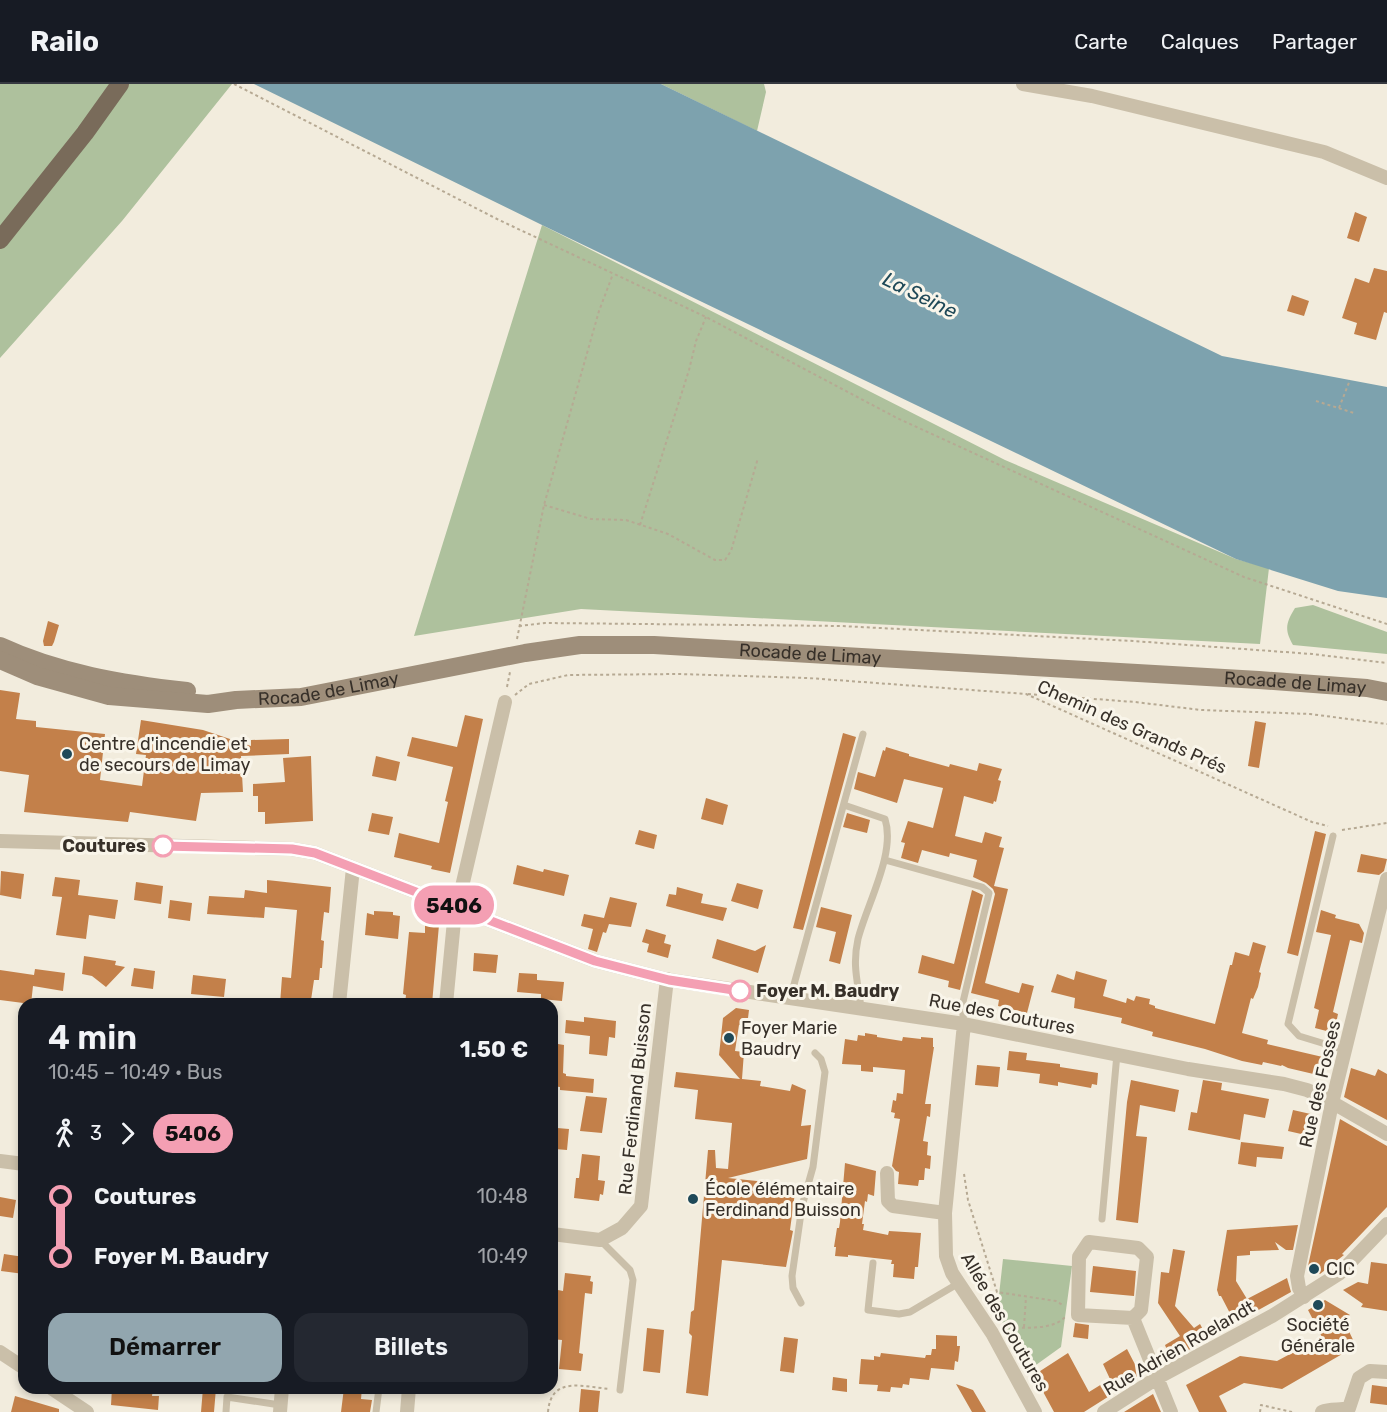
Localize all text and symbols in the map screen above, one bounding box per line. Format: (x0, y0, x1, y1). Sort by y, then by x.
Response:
text: Railo (30, 25, 99, 58)
text: Carte (1074, 29, 1128, 54)
text: Calques (1161, 29, 1239, 54)
text: Partager (1272, 29, 1357, 54)
water label: La Seine (879, 267, 961, 323)
street label: Rocade de Limay (738, 639, 882, 669)
street label: Rocade de Limay (258, 667, 401, 710)
street label: Rocade de Limay (1224, 667, 1367, 699)
street label: Chemin des Grands Prés (1034, 675, 1230, 779)
place label: Centre d'incendie et de secours de Limay (79, 733, 250, 776)
marker: Centre d'incendie et de secours de Limay (60, 747, 74, 761)
place label: Coutures (62, 835, 146, 857)
marker: Coutures (152, 835, 174, 857)
line badge: 5406 (412, 886, 496, 924)
text: 5406 (426, 893, 482, 918)
marker: Foyer M. Baudry (729, 980, 751, 1002)
place label: Foyer M. Baudry (756, 980, 899, 1002)
street label: Rue des Coutures (927, 989, 1077, 1039)
street label: Rue Ferdinand Buisson (614, 1002, 656, 1196)
place label: Foyer Marie Baudry (741, 1017, 837, 1060)
text: 4 min (48, 1018, 137, 1057)
street label: Rue des Fosses (1295, 1018, 1345, 1150)
marker: Foyer Marie Baudry (722, 1031, 736, 1045)
text: 1.50 € (460, 1036, 528, 1063)
text: 10:45 – 10:49 · Bus (48, 1060, 222, 1084)
icon: walk (48, 1117, 81, 1150)
icon: forward (111, 1117, 144, 1150)
text: 3 (90, 1121, 102, 1145)
text: 5406 (165, 1121, 221, 1146)
place label: École élémentaire Ferdinand Buisson (705, 1178, 861, 1221)
text: Coutures (94, 1183, 197, 1210)
text: 10:48 (476, 1184, 528, 1208)
marker: École élémentaire Ferdinand Buisson (686, 1192, 700, 1206)
text: Foyer M. Baudry (94, 1243, 269, 1270)
text: 10:49 (478, 1244, 528, 1268)
street label: Allée des Coutures (956, 1249, 1054, 1395)
place label: CIC (1326, 1258, 1355, 1280)
marker: CIC (1307, 1262, 1321, 1276)
street label: Rue Adrien Roelandt (1099, 1296, 1259, 1400)
marker: Société Générale (1311, 1298, 1325, 1312)
button: Démarrer (48, 1313, 282, 1382)
button: Billets (294, 1313, 528, 1382)
place label: Société Générale (1281, 1314, 1355, 1357)

